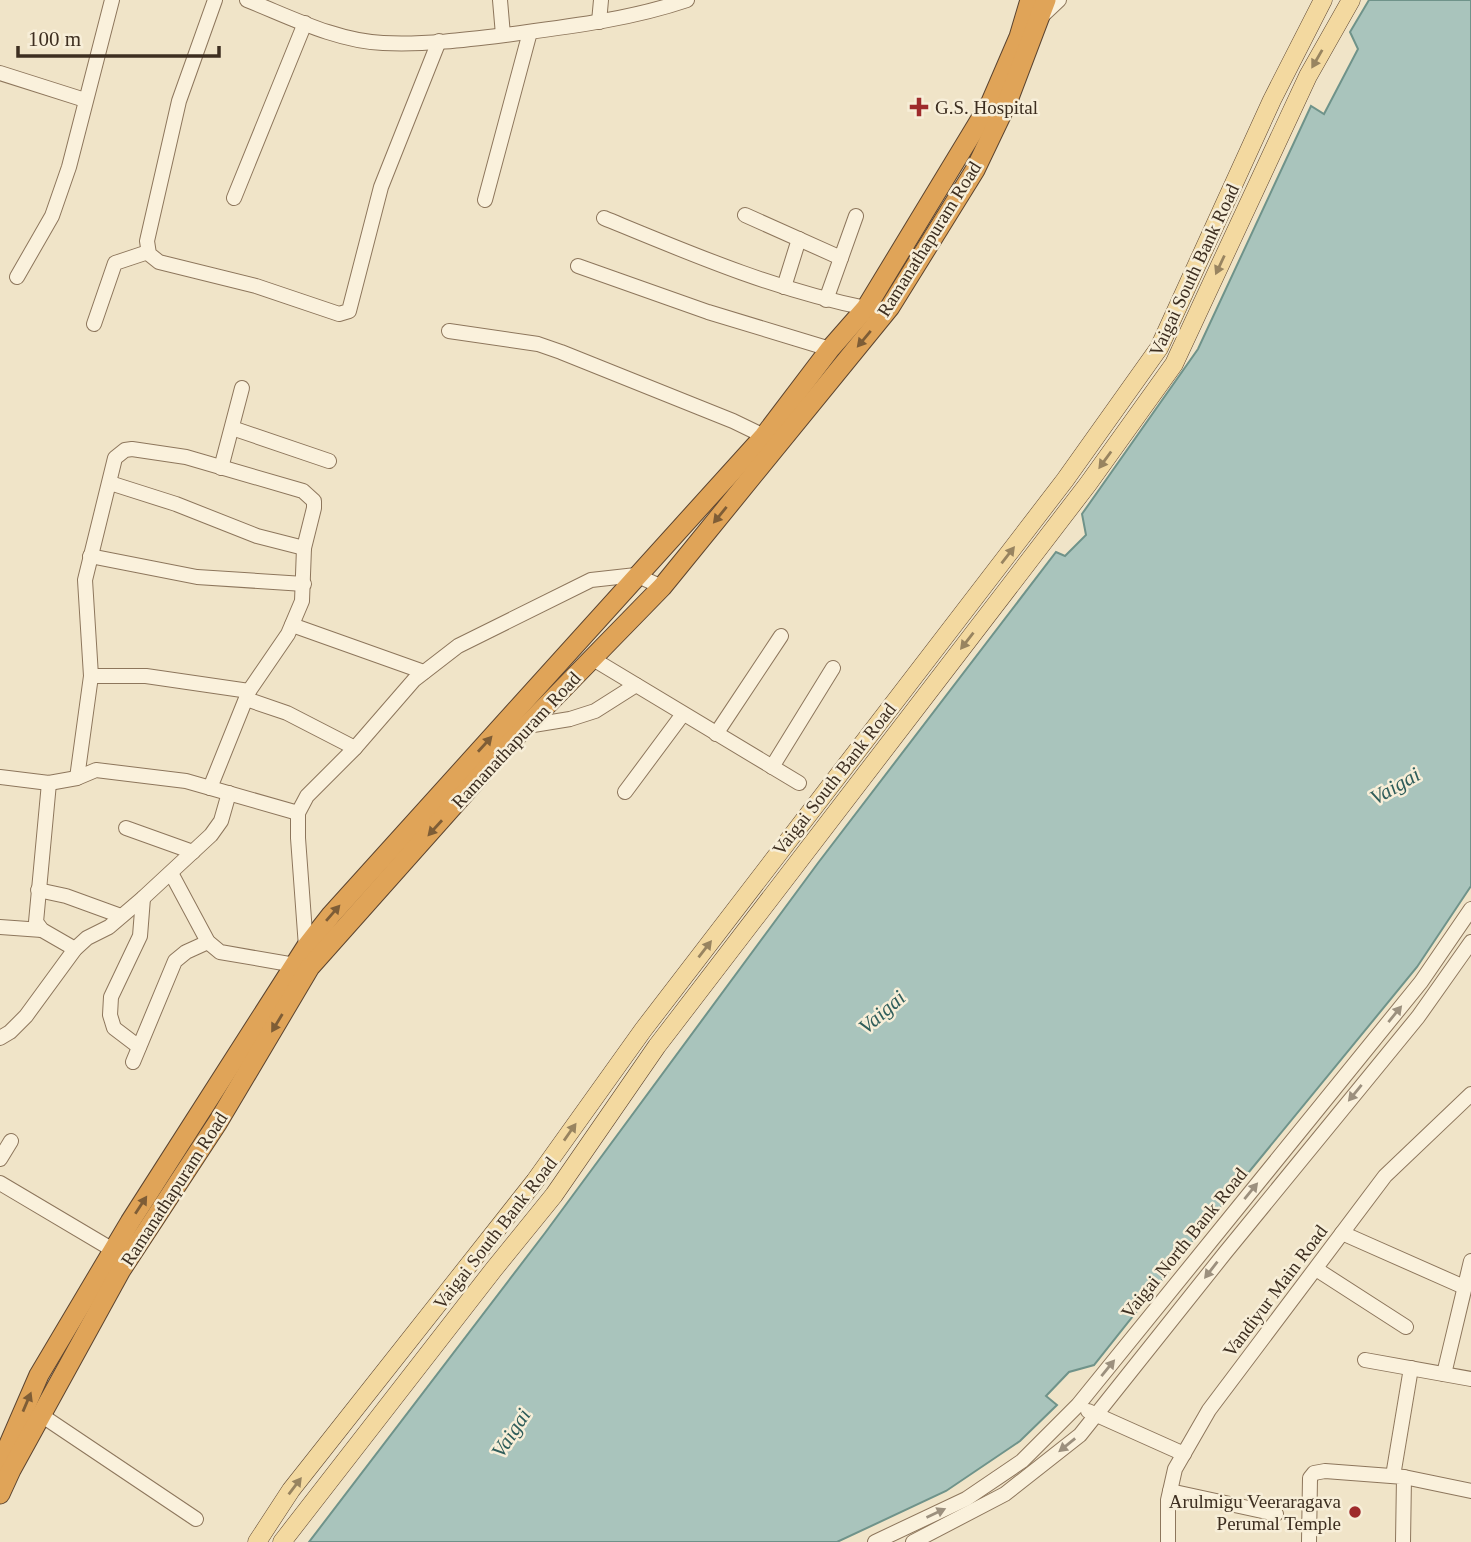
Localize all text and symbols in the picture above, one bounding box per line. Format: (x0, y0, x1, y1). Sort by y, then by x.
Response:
scale bar (18, 14, 219, 58)
text: 100 m (28, 27, 81, 51)
one-way arrow (1311, 50, 1323, 69)
marker: G.S. Hospital (909, 97, 929, 117)
place label: G.S. Hospital (935, 97, 1038, 118)
street label: Ramanathapuram Road (873, 157, 986, 320)
street label: Vaigai South Bank Road (1145, 180, 1243, 359)
one-way arrow (1214, 255, 1226, 275)
one-way arrow (857, 330, 872, 347)
one-way arrow (1098, 451, 1112, 469)
one-way arrow (713, 507, 728, 524)
one-way arrow (1000, 546, 1014, 564)
one-way arrow (960, 631, 975, 649)
street label: Ramanathapuram Road (447, 667, 585, 813)
street label: Vaigai South Bank Road (768, 698, 900, 859)
one-way arrow (477, 736, 493, 753)
water label: Vaigai (1366, 762, 1424, 810)
one-way arrow (427, 819, 443, 836)
one-way arrow (325, 905, 340, 922)
one-way arrow (698, 941, 713, 959)
water label: Vaigai (854, 985, 910, 1039)
one-way arrow (1387, 1006, 1402, 1024)
one-way arrow (270, 1013, 283, 1032)
one-way arrow (1348, 1084, 1363, 1102)
street label: Ramanathapuram Road (116, 1108, 232, 1270)
one-way arrow (563, 1123, 577, 1141)
street label: Vaigai South Bank Road (429, 1152, 561, 1313)
street label: Vaigai North Bank Road (1117, 1163, 1251, 1322)
one-way arrow (1244, 1182, 1259, 1200)
one-way arrow (134, 1196, 147, 1215)
street label: Vandiyur Main Road (1219, 1221, 1332, 1361)
one-way arrow (1204, 1260, 1219, 1278)
one-way arrow (1100, 1359, 1115, 1376)
one-way arrow (21, 1392, 33, 1412)
water label: Vaigai (486, 1404, 536, 1462)
one-way arrow (1059, 1437, 1076, 1452)
one-way arrow (288, 1476, 302, 1495)
place label: Arulmigu Veeraragava Perumal Temple (1169, 1491, 1342, 1534)
marker: Arulmigu Veeraragava Perumal Temple (1347, 1504, 1363, 1520)
one-way arrow (926, 1507, 947, 1518)

